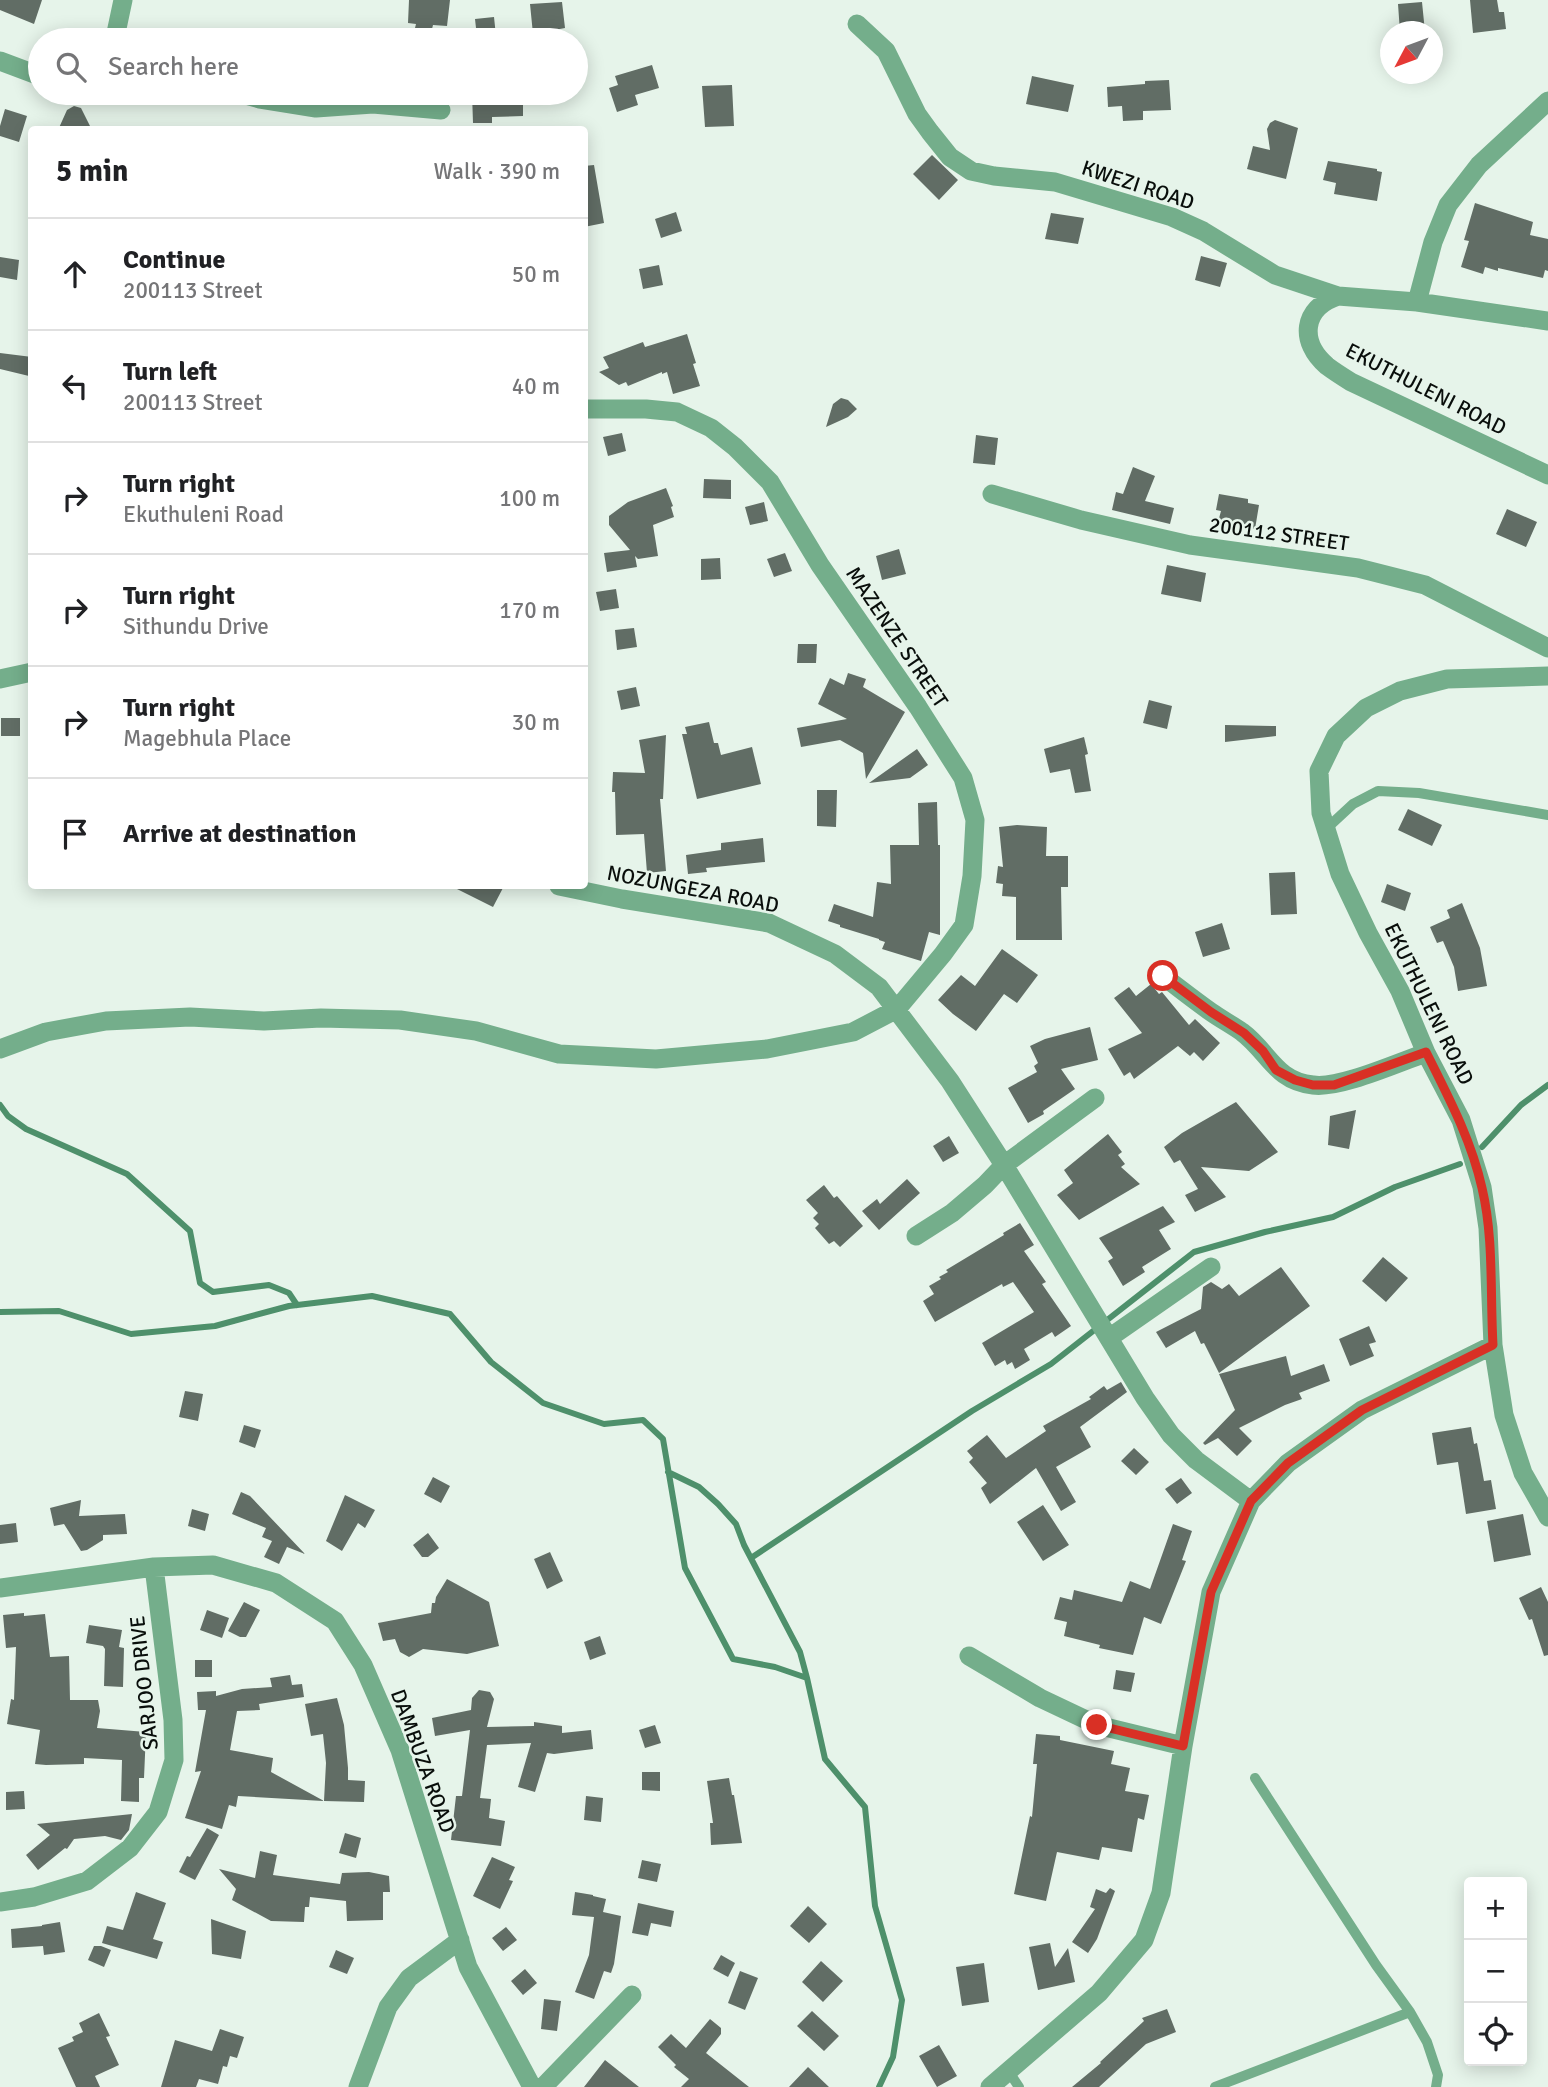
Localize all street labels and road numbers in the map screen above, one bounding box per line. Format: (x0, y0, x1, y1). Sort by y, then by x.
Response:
street label: KWEZI ROAD (1078, 155, 1198, 215)
street label: EKUTHULENI ROAD (1341, 337, 1511, 441)
street label: 200112 STREET (1207, 511, 1351, 557)
street label: MAZENZE STREET (840, 562, 954, 713)
street label: NOZUNGEZA ROAD (605, 860, 781, 918)
street label: EKUTHULENI ROAD (1379, 919, 1479, 1089)
street label: SARJOO DRIVE (124, 1615, 164, 1751)
street label: DAMBUZA ROAD (385, 1686, 461, 1836)

